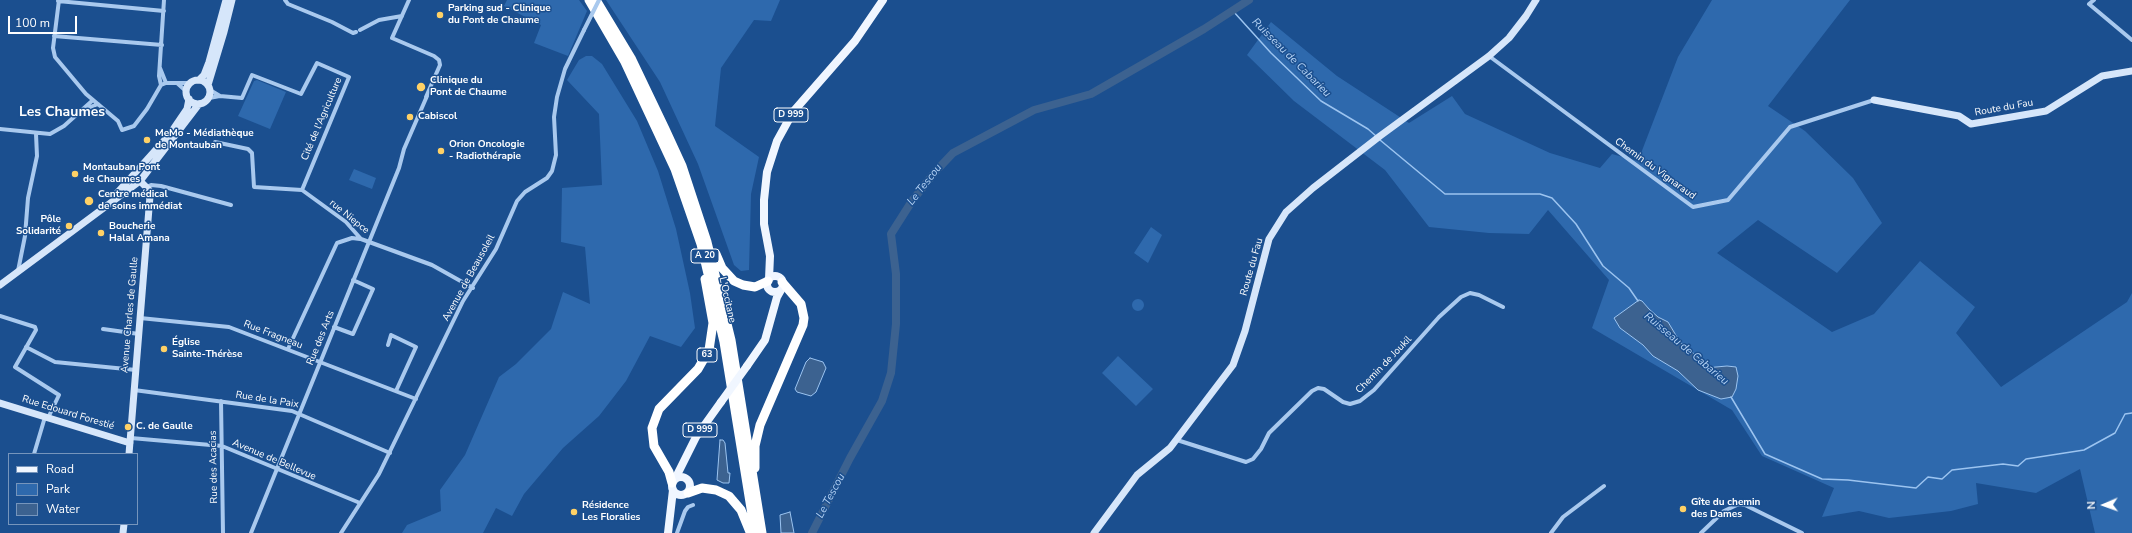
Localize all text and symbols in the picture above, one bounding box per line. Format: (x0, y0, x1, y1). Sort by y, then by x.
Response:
place label: Parking sud - Clinique du Pont de Chaume (448, 3, 551, 26)
scale bar (10, 8, 79, 34)
marker: Parking sud - Clinique du Pont de Chaume (435, 10, 445, 20)
text: 100 m (15, 15, 50, 31)
water label: Ruisseau de Cabarieu (1249, 16, 1333, 100)
place label: Clinique du Pont de Chaume (430, 75, 507, 98)
street label: Cité de l'Agriculture (299, 76, 345, 162)
marker: Clinique du Pont de Chaume (415, 81, 427, 93)
street label: Route du Fau (1974, 97, 2034, 119)
district label: Les Chaumes (19, 105, 105, 121)
road number: D 999 (774, 108, 808, 122)
place label: Cabiscol (418, 111, 457, 123)
marker: Cabiscol (405, 112, 415, 122)
place label: MeMo - Médiathèque de Montauban (155, 128, 254, 152)
marker: MeMo - Médiathèque de Montauban (142, 135, 152, 145)
street label: Chemin du Vignaraud (1612, 136, 1698, 202)
place label: Orion Oncologie - Radiothérapie (449, 139, 525, 162)
marker: Orion Oncologie - Radiothérapie (436, 146, 446, 156)
place label: Montauban Pont de Chaumes (83, 162, 160, 186)
water label: Le Tescou (905, 162, 945, 208)
marker: Montauban Pont de Chaumes (70, 169, 80, 179)
place label: Centre médical de soins immédiat (98, 189, 182, 212)
marker: Centre médical de soins immédiat (83, 195, 95, 207)
street label: rue Niepce (327, 197, 371, 237)
place label: Pôle Solidarité (16, 214, 61, 238)
marker: Pôle Solidarité (64, 221, 74, 231)
place label: Boucherie Halal Amana (109, 221, 170, 244)
marker: Boucherie Halal Amana (96, 228, 106, 238)
street label: Avenue de Beausoleil (440, 233, 498, 323)
street label: Route du Fau (1238, 237, 1266, 297)
road number: A 20 (691, 249, 719, 263)
street label: Avenue Charles de Gaulle (119, 256, 141, 374)
street label: L'Occitane (716, 276, 738, 324)
street label: Rue des Arts (305, 309, 337, 367)
water label: Ruisseau de Cabarieu (1641, 310, 1731, 388)
street label: Rue Fragneau (242, 318, 304, 352)
street label: Chemin de Joukil (1354, 334, 1414, 396)
place label: Église Sainte-Thérèse (172, 337, 242, 360)
marker: Église Sainte-Thérèse (159, 344, 169, 354)
road number: 63 (697, 348, 717, 362)
street label: Rue de la Paix (235, 389, 299, 411)
street label: Rue Edouard Forestié (20, 393, 116, 433)
place label: C. de Gaulle (136, 421, 193, 433)
marker: C. de Gaulle (123, 422, 133, 432)
road number: D 999 (683, 423, 717, 437)
street label: Rue des Acacias (207, 430, 221, 504)
street label: Avenue de Bellevue (230, 437, 318, 483)
legend (8, 453, 138, 525)
text: Road (46, 461, 74, 477)
water label: Le Tescou (814, 471, 848, 521)
text: Park (46, 481, 70, 497)
north arrow (2084, 485, 2124, 525)
place label: Gîte du chemin des Dames (1691, 497, 1760, 520)
place label: Résidence Les Floralies (582, 500, 640, 524)
text: Water (46, 501, 80, 517)
text: N (2084, 501, 2099, 510)
marker: Gîte du chemin des Dames (1678, 504, 1688, 514)
marker: Résidence Les Floralies (569, 507, 579, 517)

